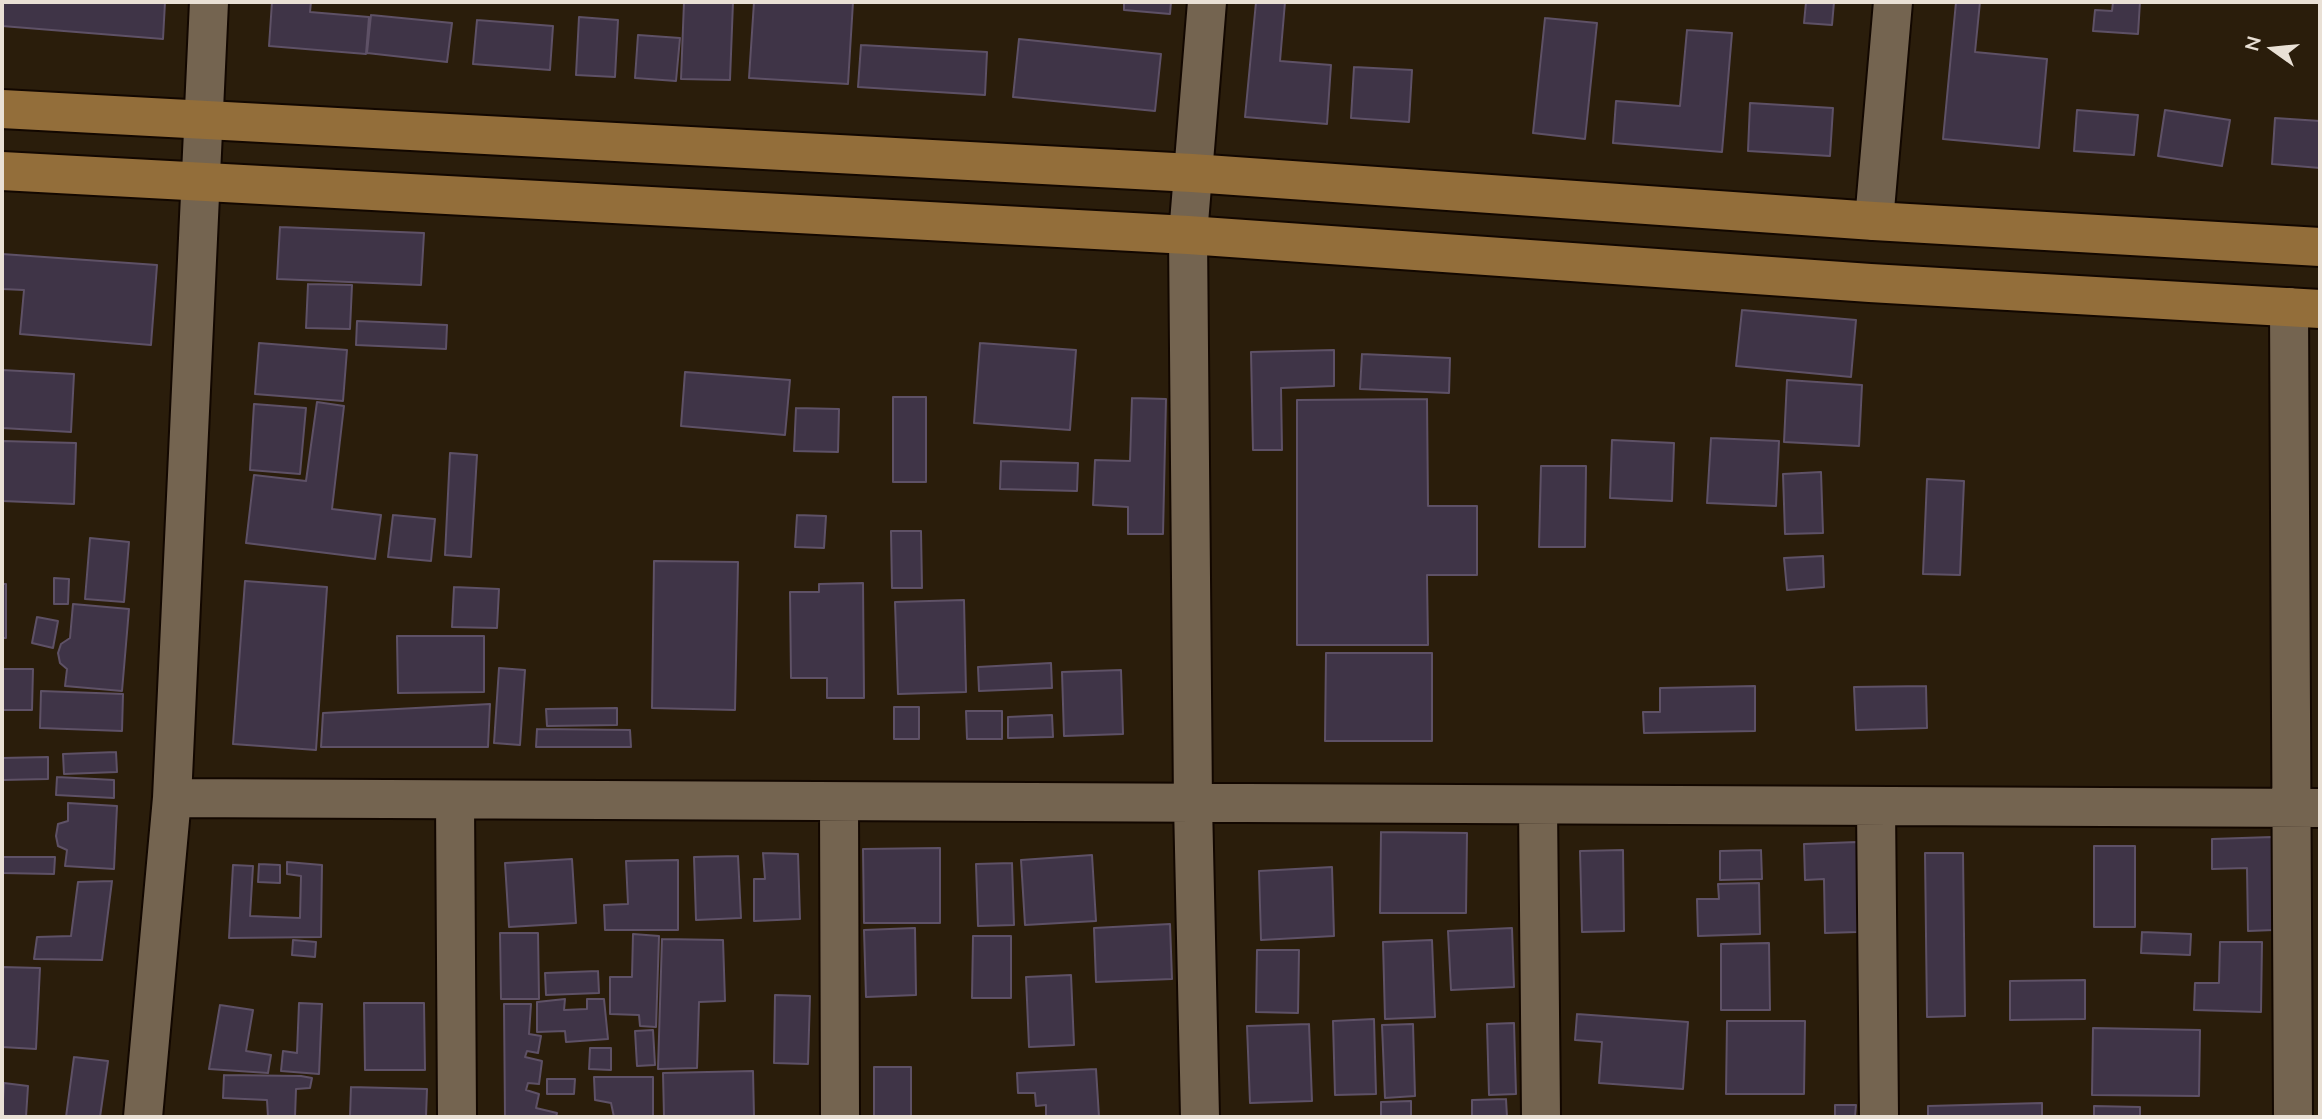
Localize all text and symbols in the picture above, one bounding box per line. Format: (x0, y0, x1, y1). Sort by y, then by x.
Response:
north arrow (2238, 14, 2308, 84)
text: N (2239, 34, 2266, 54)

